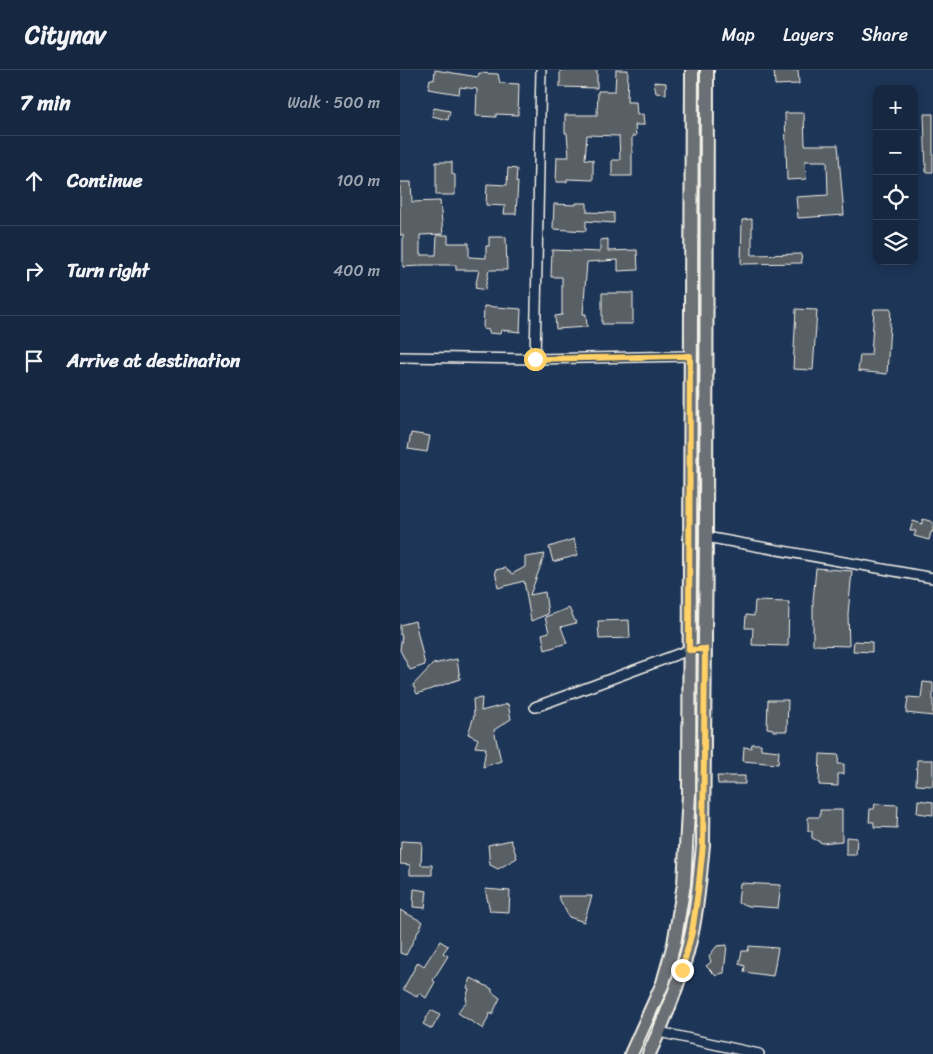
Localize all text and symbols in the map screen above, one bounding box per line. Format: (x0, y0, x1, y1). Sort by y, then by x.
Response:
text: Citynav (25, 14, 106, 56)
text: Map (722, 19, 755, 51)
text: Layers (783, 19, 834, 51)
text: Share (862, 19, 908, 51)
text: 7 min (20, 84, 71, 122)
map controls (873, 85, 918, 265)
button: + (873, 85, 918, 130)
text: Walk · 500 m (288, 88, 380, 117)
button: − (873, 130, 918, 175)
text: Continue (67, 164, 143, 197)
text: 100 m (336, 166, 380, 195)
icon: ahead (20, 167, 48, 195)
button: locate (873, 175, 918, 220)
button: layers (873, 220, 918, 265)
text: Turn right (67, 254, 149, 287)
text: 400 m (333, 256, 380, 285)
icon: right (20, 257, 48, 285)
text: Arrive at destination (67, 344, 240, 377)
icon: arrive (20, 347, 48, 375)
route start (524, 348, 547, 371)
route end (671, 959, 694, 982)

